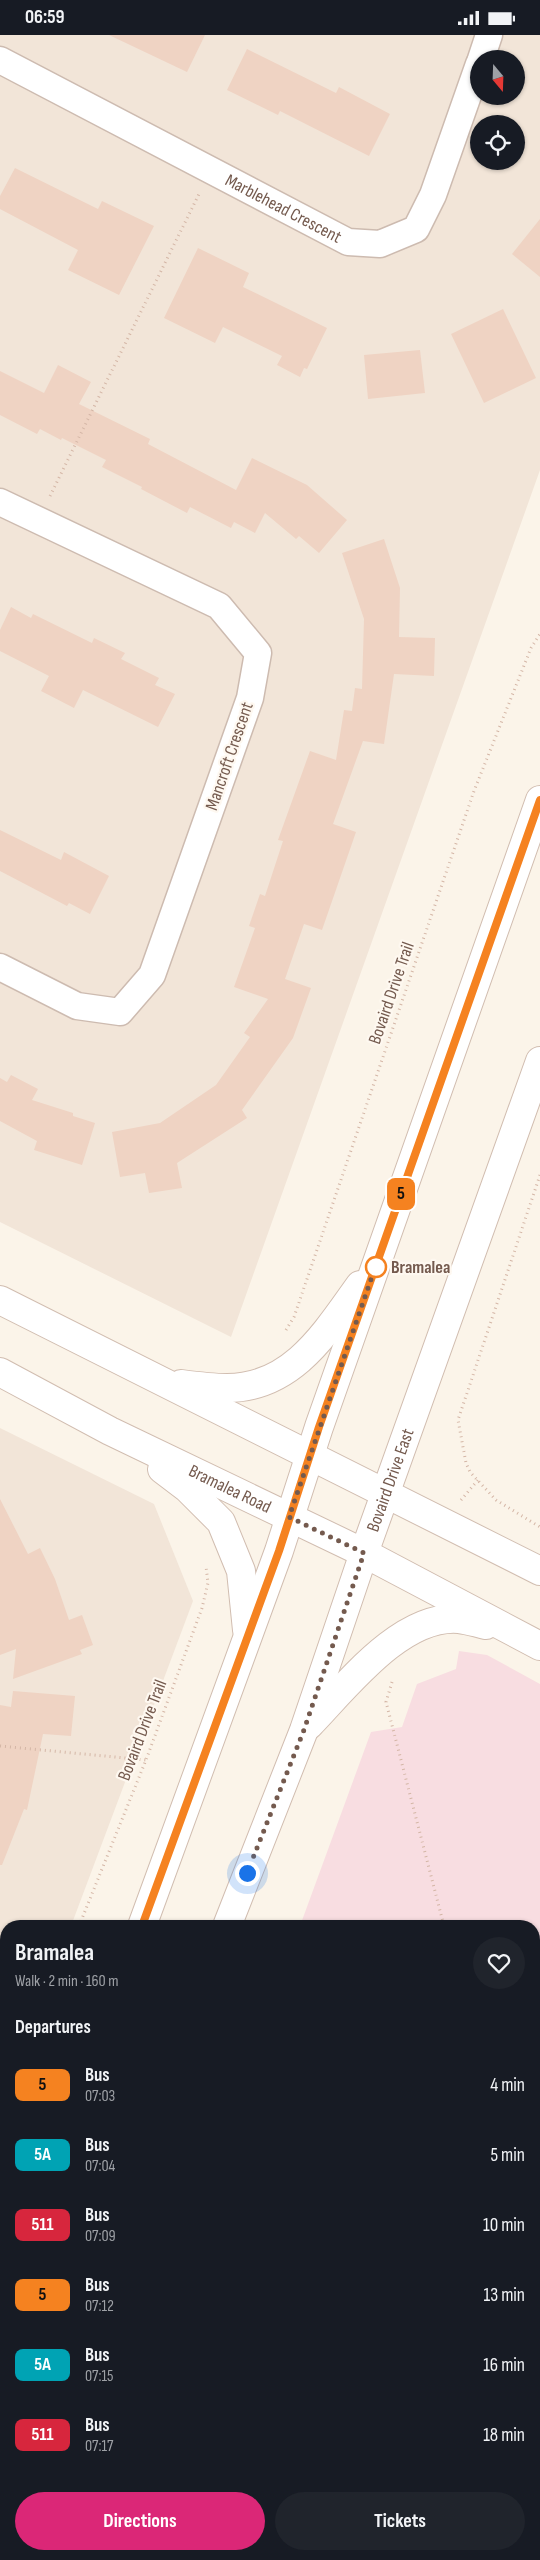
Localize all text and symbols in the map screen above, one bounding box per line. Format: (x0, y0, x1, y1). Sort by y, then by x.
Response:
text: 06:59 (25, 6, 65, 29)
north arrow (470, 50, 525, 105)
map controls (470, 50, 525, 170)
button: locate (470, 115, 525, 170)
street label: Marblehead Crescent (222, 170, 345, 248)
street label: Mancroft Crescent (201, 699, 258, 813)
street label: Bovaird Drive Trail (364, 939, 419, 1047)
line badge: 5 (385, 1178, 417, 1210)
text: 5 (397, 1183, 405, 1204)
marker: Bramalea (365, 1256, 387, 1278)
place label: Bramalea (391, 1257, 450, 1278)
street label: Bovaird Drive East (363, 1425, 419, 1535)
street label: Bramalea Road (185, 1460, 274, 1518)
street label: Bovaird Drive Trail (114, 1677, 171, 1784)
your location (235, 1861, 260, 1886)
button: heart (473, 1937, 525, 1989)
text: Bramalea (15, 1938, 94, 1967)
text: Walk · 2 min · 160 m (15, 1972, 119, 1991)
text: Departures (15, 2016, 91, 2039)
text: Bus (85, 2064, 110, 2087)
text: 5 (39, 2074, 46, 2095)
text: 4 min (490, 2074, 525, 2097)
text: 07:03 (85, 2087, 115, 2106)
text: Bus (85, 2134, 110, 2157)
text: 5A (34, 2144, 51, 2165)
text: 5 min (490, 2144, 525, 2167)
text: 07:04 (85, 2157, 115, 2176)
text: Bus (85, 2204, 110, 2227)
text: 511 (31, 2214, 54, 2235)
text: 10 min (483, 2214, 525, 2237)
text: 07:09 (85, 2227, 116, 2246)
text: Bus (85, 2274, 110, 2297)
text: 5 (39, 2284, 46, 2305)
text: 13 min (484, 2284, 525, 2307)
text: 07:12 (85, 2297, 114, 2316)
text: Bus (85, 2344, 110, 2367)
text: 5A (34, 2354, 51, 2375)
text: 16 min (483, 2354, 525, 2377)
text: 07:15 (85, 2367, 113, 2386)
text: Bus (85, 2414, 110, 2437)
text: 511 (31, 2424, 54, 2445)
text: 18 min (483, 2424, 525, 2447)
text: 07:17 (85, 2437, 113, 2456)
button: Directions (15, 2492, 265, 2550)
button: Tickets (275, 2492, 525, 2550)

